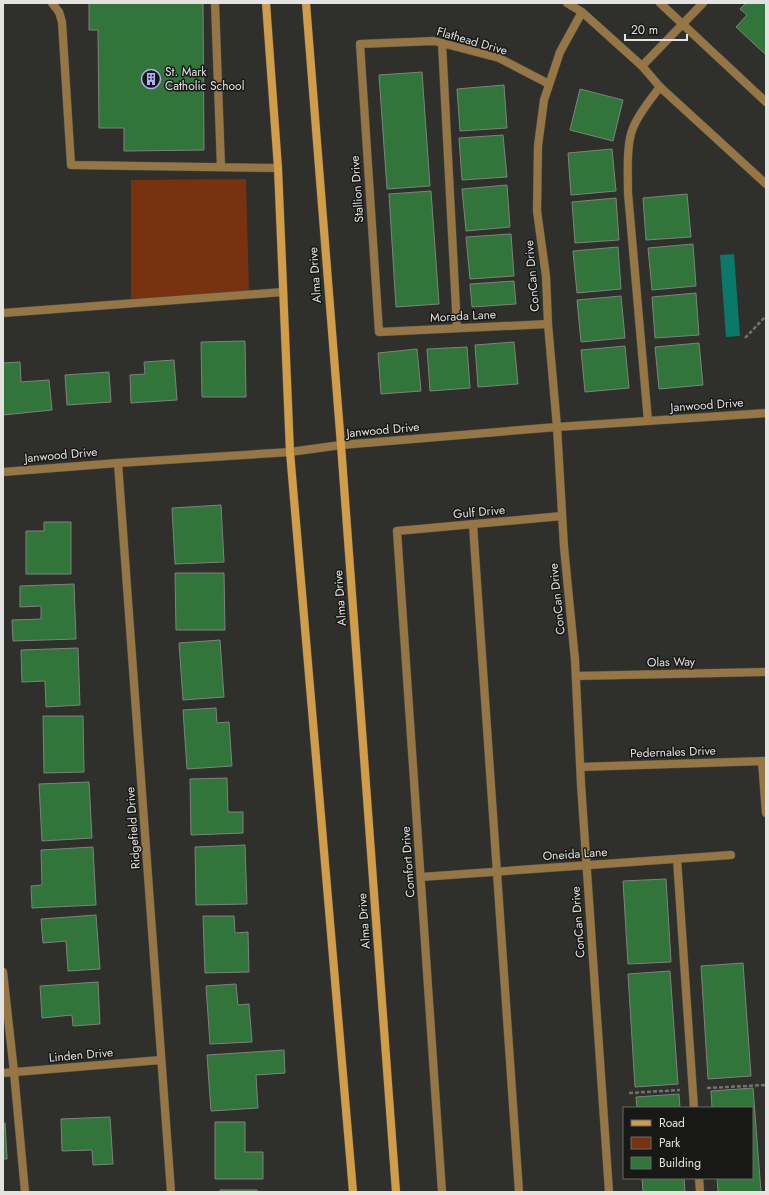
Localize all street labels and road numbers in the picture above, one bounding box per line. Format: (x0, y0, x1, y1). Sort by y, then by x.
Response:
street label: Flathead Drive (435, 22, 509, 60)
street label: Stallion Drive (346, 155, 368, 223)
street label: ConCan Drive (520, 240, 544, 312)
street label: Alma Drive (304, 246, 326, 304)
street label: Morada Lane (430, 305, 496, 327)
street label: Janwood Drive (668, 393, 744, 417)
street label: Janwood Drive (344, 418, 420, 442)
street label: Janwood Drive (22, 443, 98, 467)
street label: Gulf Drive (452, 501, 506, 523)
street label: ConCan Drive (544, 562, 570, 636)
street label: Alma Drive (329, 569, 351, 627)
street label: Olas Way (647, 653, 696, 671)
street label: Pedernales Drive (630, 742, 716, 762)
street label: Ridgefield Drive (121, 786, 145, 870)
street label: Comfort Drive (397, 826, 419, 898)
street label: Oneida Lane (542, 843, 608, 865)
street label: ConCan Drive (567, 886, 589, 958)
street label: Alma Drive (353, 892, 375, 950)
street label: Linden Drive (48, 1043, 114, 1067)

